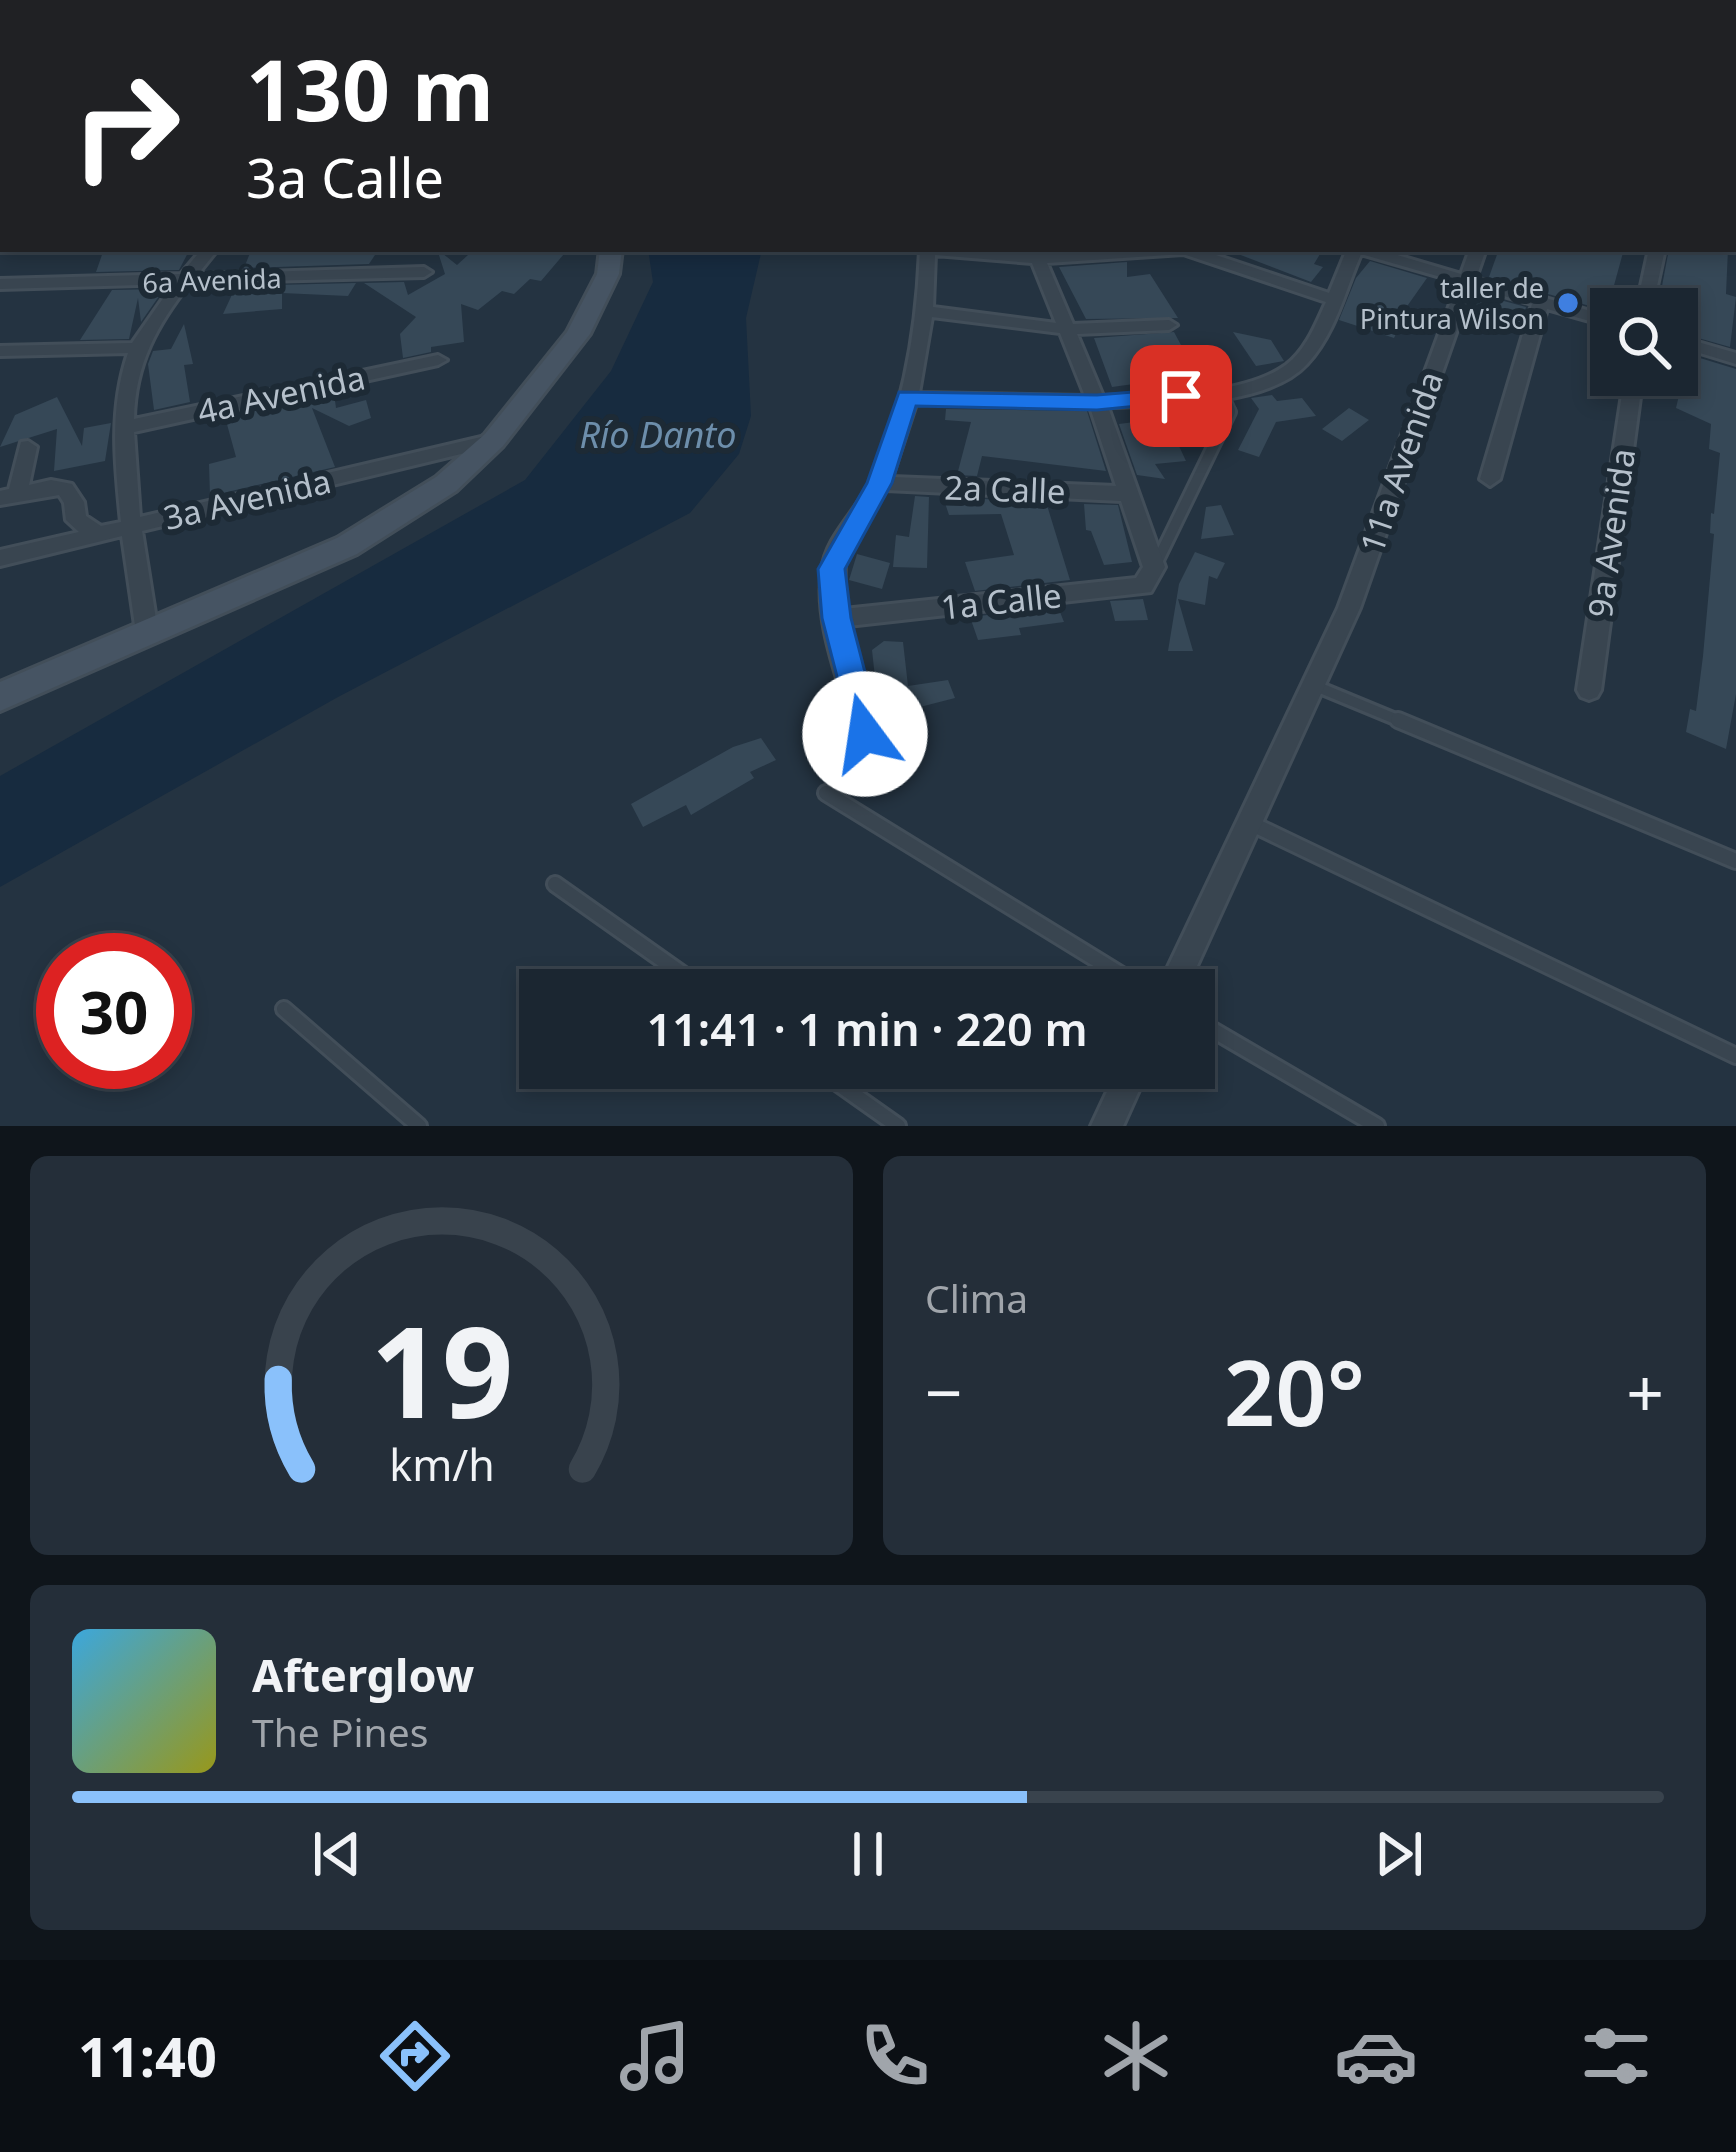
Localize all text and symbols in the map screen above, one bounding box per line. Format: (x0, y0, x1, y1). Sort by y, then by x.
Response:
text: 130 m (246, 31, 494, 146)
icon: right (48, 48, 204, 204)
text: 3a Calle (246, 140, 444, 214)
street label: 6a Avenida (142, 259, 282, 301)
place label: taller de Pintura Wilson (1360, 269, 1544, 337)
map controls (1590, 288, 1698, 396)
button: search (1590, 288, 1698, 396)
marker: taller de Pintura Wilson (1555, 290, 1581, 316)
pin (1130, 345, 1232, 447)
street label: 4a Avenida (193, 354, 369, 434)
icon: arrive (1148, 363, 1214, 429)
street label: 11a Avenida (1349, 365, 1453, 559)
water label: Río Danto (579, 410, 737, 459)
street label: 9a Avenida (1577, 446, 1645, 620)
street label: 3a Avenida (159, 458, 335, 540)
street label: 2a Calle (944, 464, 1066, 514)
street label: 1a Calle (938, 572, 1064, 630)
position arrow (802, 671, 928, 797)
speed limit sign: 30 (36, 933, 192, 1089)
text: 11:41 · 1 min · 220 m (646, 998, 1088, 1059)
text: Clima (925, 1271, 1028, 1324)
text: 19 (370, 1285, 513, 1455)
text: 20° (1224, 1330, 1365, 1452)
text: − (925, 1346, 963, 1436)
text: + (1626, 1346, 1664, 1436)
text: km/h (389, 1434, 494, 1493)
text: Afterglow (252, 1644, 474, 1705)
text: The Pines (252, 1705, 428, 1758)
icon: previous (304, 1821, 370, 1887)
icon: pause (835, 1821, 901, 1887)
icon: next (1366, 1821, 1432, 1887)
icon: directions (373, 2014, 457, 2098)
icon: music (613, 2014, 697, 2098)
icon: phone (853, 2014, 937, 2098)
icon: climate (1094, 2014, 1178, 2098)
icon: car (1334, 2014, 1418, 2098)
icon: filters (1574, 2014, 1658, 2098)
text: 11:40 (78, 2019, 217, 2093)

